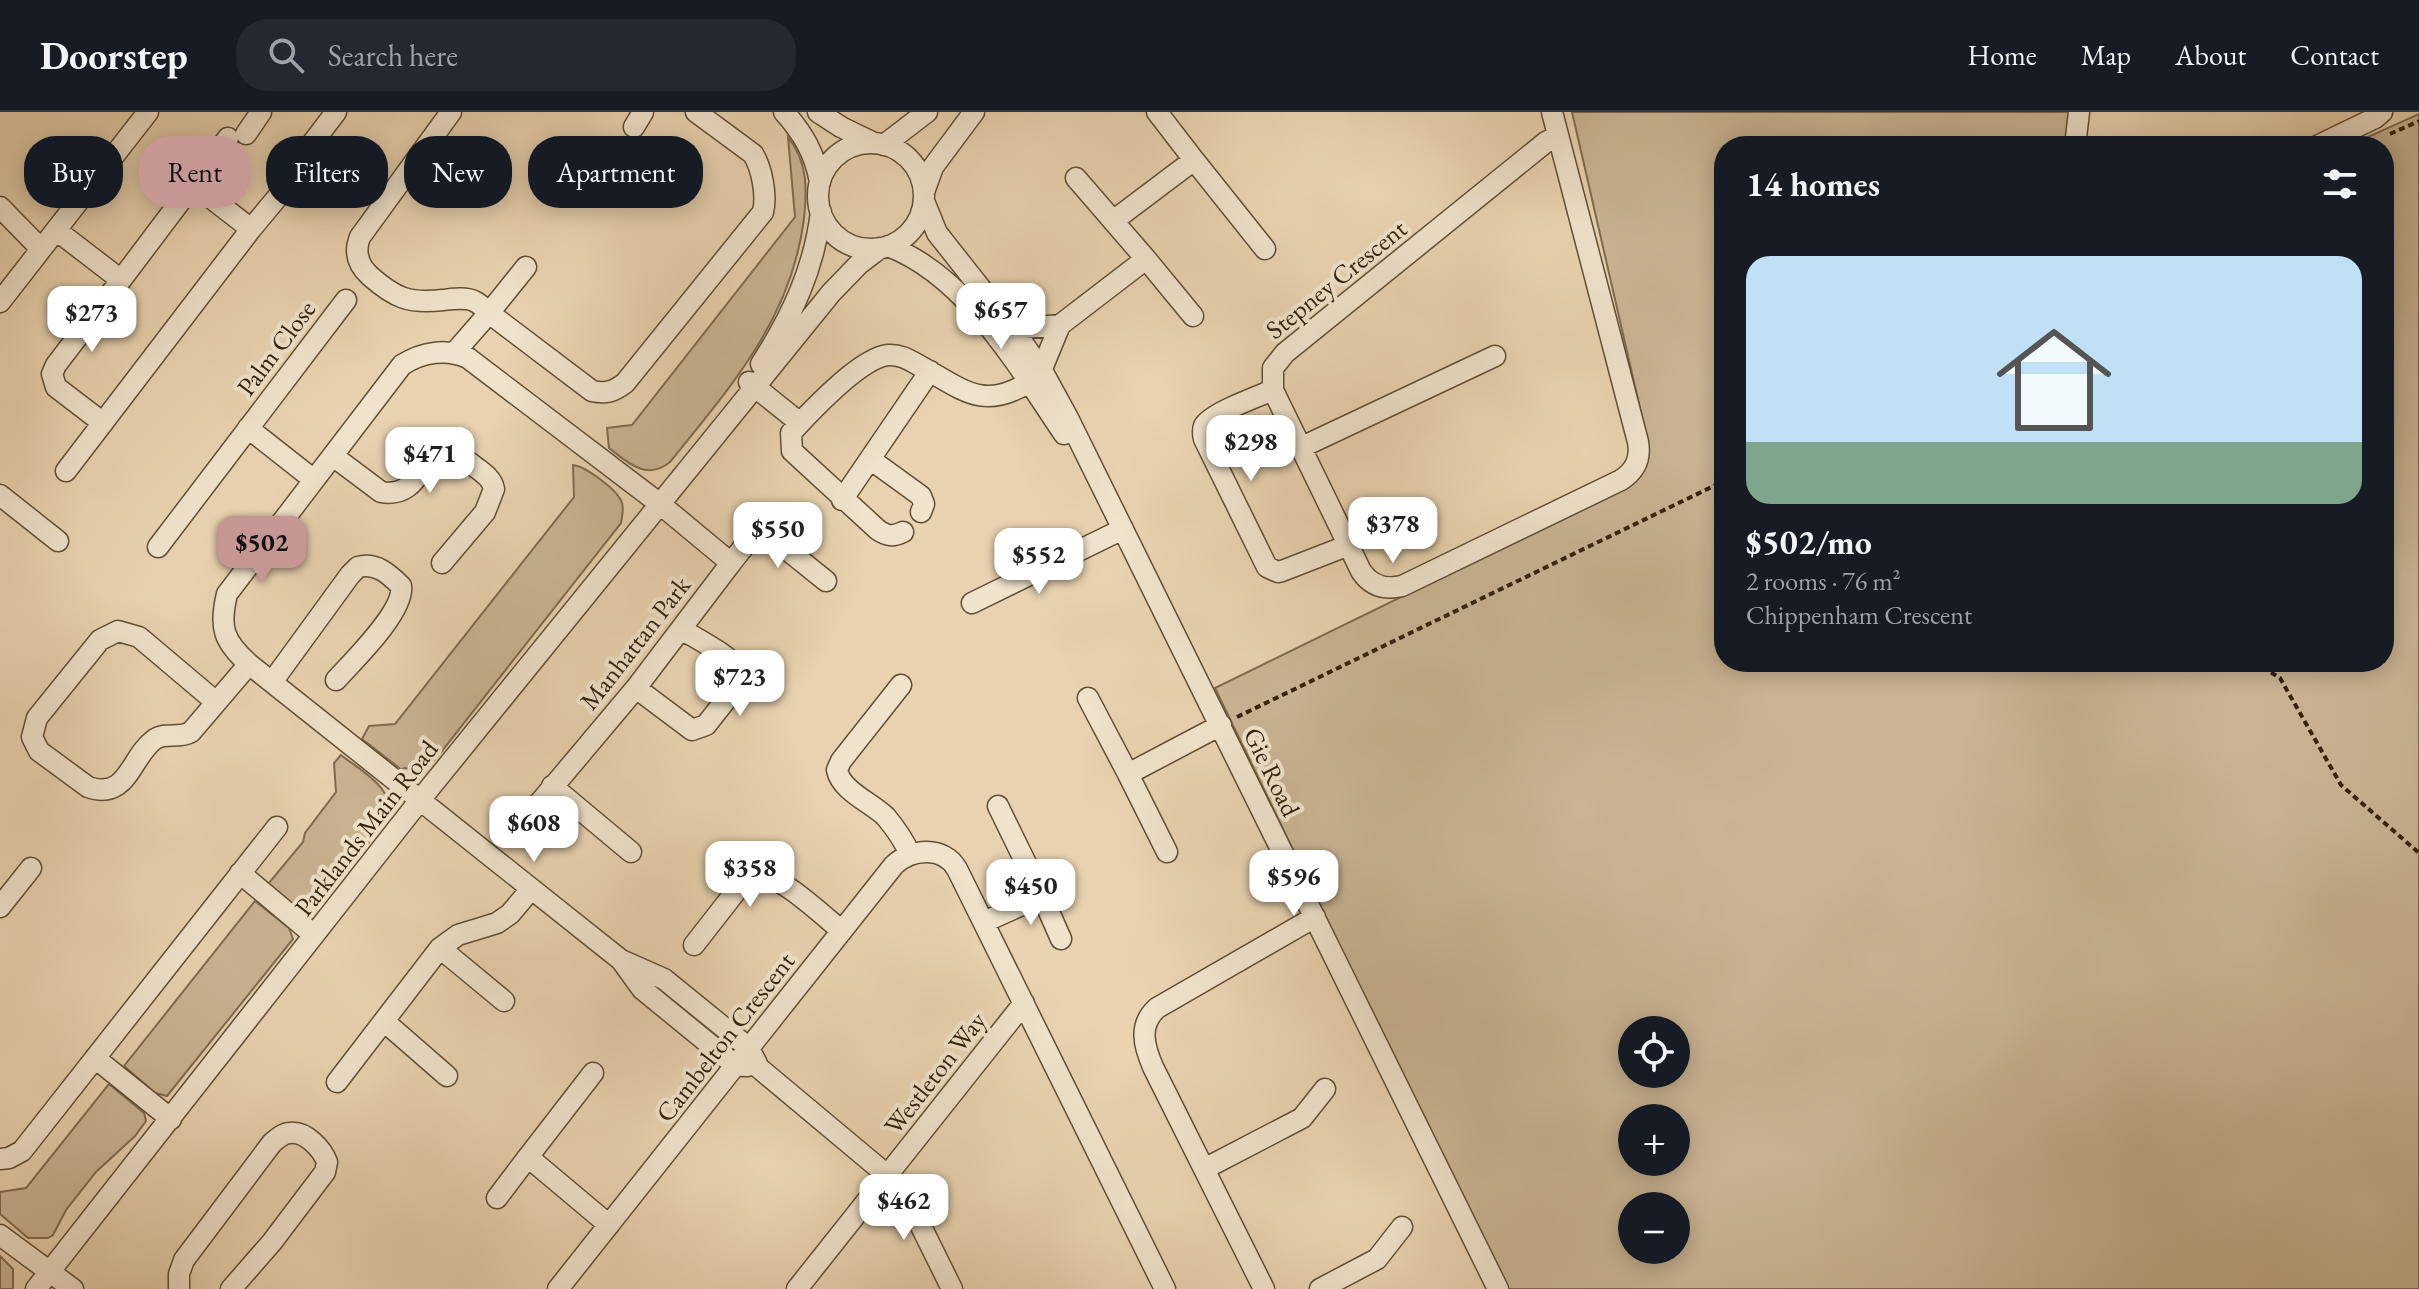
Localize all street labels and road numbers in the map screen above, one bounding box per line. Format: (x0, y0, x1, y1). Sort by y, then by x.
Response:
street label: Stepney Crescent (1258, 212, 1414, 346)
street label: Palm Close (229, 293, 323, 403)
street label: Manhattan Park (572, 569, 698, 717)
street label: Gie Road (1236, 722, 1308, 823)
street label: Parklands Main Road (287, 732, 446, 923)
street label: Cambelton Crescent (648, 945, 802, 1129)
street label: Westleton Way (876, 1004, 994, 1141)

